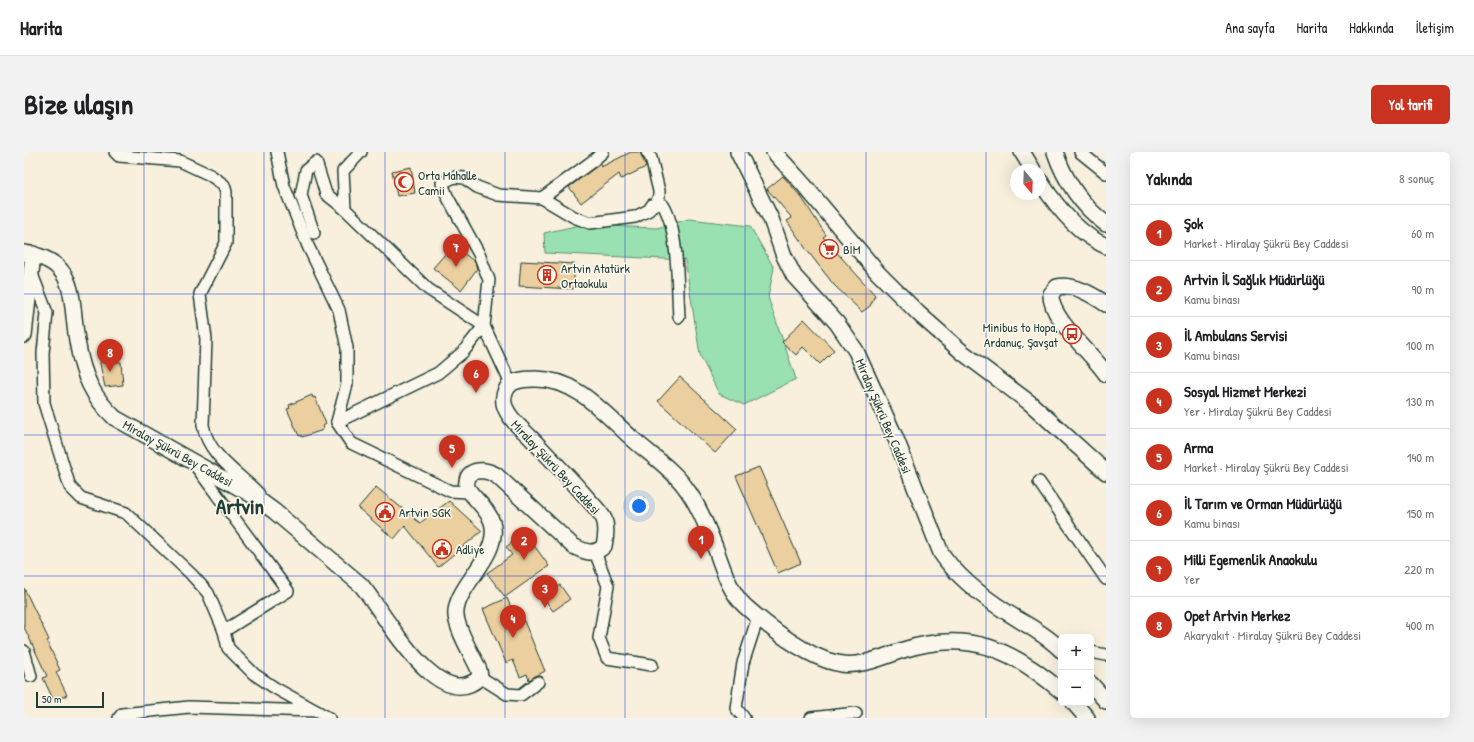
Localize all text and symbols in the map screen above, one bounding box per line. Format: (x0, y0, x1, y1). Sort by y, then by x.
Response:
text: Harita (20, 15, 62, 41)
text: Ana sayfa (1225, 18, 1274, 37)
text: Harita (1296, 18, 1327, 37)
text: Hakkında (1349, 18, 1393, 37)
text: İletişim (1415, 18, 1454, 37)
text: Bize ulaşın (24, 85, 133, 123)
button: Yol tarifi (1371, 85, 1450, 124)
north arrow (1010, 164, 1046, 200)
place label: Orta Mahalle Camii (418, 166, 477, 199)
text: Yakında (1146, 167, 1192, 190)
text: 8 sonuç (1399, 169, 1434, 187)
mosque icon: Orta Mahalle Camii (393, 171, 415, 193)
text: Şok (1184, 213, 1203, 234)
text: 1 (1157, 224, 1161, 242)
text: 60 m (1411, 224, 1434, 242)
pin: 7 (443, 234, 469, 267)
text: Market · Miralay Şükrü Bey Caddesi (1184, 234, 1349, 252)
supermarket icon: BİM (818, 238, 840, 260)
place label: BİM (843, 240, 861, 258)
place label: Artvin Atatürk Ortaokulu (561, 259, 630, 292)
building icon: Artvin Atatürk Ortaokulu (536, 264, 558, 286)
text: Artvin İl Sağlık Müdürlüğü (1184, 269, 1325, 290)
text: 2 (1156, 280, 1162, 298)
text: 90 m (1412, 280, 1434, 298)
text: Kamu binası (1184, 290, 1240, 308)
place label: Minibus to Hopa, Ardanuç, Şavşat (983, 318, 1059, 351)
bus stop icon: Minibus to Hopa, Ardanuç, Şavşat (1061, 323, 1083, 345)
text: İl Ambulans Servisi (1184, 325, 1288, 346)
text: 3 (1156, 336, 1162, 354)
text: 100 m (1406, 336, 1434, 354)
pin: 8 (97, 339, 123, 372)
text: Kamu binası (1184, 346, 1240, 364)
street label: Miralay Şükrü Bey Caddesi (852, 356, 916, 476)
pin: 6 (463, 360, 489, 393)
text: Sosyal Hizmet Merkezi (1184, 381, 1307, 402)
text: 4 (1157, 392, 1161, 410)
text: 130 m (1406, 392, 1434, 410)
text: Yer · Miralay Şükrü Bey Caddesi (1184, 402, 1332, 420)
street label: Miralay Şükrü Bey Caddesi (120, 415, 236, 491)
street label: Miralay Şükrü Bey Caddesi (507, 416, 605, 518)
pin: 5 (439, 435, 465, 468)
text: Arma (1184, 437, 1213, 458)
text: 5 (1156, 448, 1162, 466)
text: 140 m (1407, 448, 1434, 466)
text: Market · Miralay Şükrü Bey Caddesi (1184, 458, 1349, 476)
district label: Artvin (216, 492, 264, 521)
text: İl Tarım ve Orman Müdürlüğü (1184, 493, 1342, 514)
your location (629, 496, 649, 516)
public building icon: Artvin SGK (374, 501, 396, 523)
place label: Artvin SGK (399, 503, 451, 521)
text: 6 (1156, 504, 1162, 522)
text: 150 m (1406, 504, 1434, 522)
text: Kamu binası (1184, 514, 1240, 532)
pin: 1 (688, 526, 714, 559)
pin: 2 (511, 527, 537, 560)
public building icon: Adliye (431, 538, 453, 560)
place label: Adliye (456, 540, 484, 558)
text: Milli Egemenlik Anaokulu (1184, 549, 1317, 570)
text: 7 (1156, 560, 1162, 578)
text: 220 m (1404, 560, 1434, 578)
text: Yer (1184, 570, 1200, 588)
pin: 3 (532, 575, 558, 608)
pin: 4 (500, 605, 526, 638)
text: Opet Artvin Merkez (1184, 605, 1290, 626)
text: 8 (1156, 616, 1162, 634)
text: 400 m (1406, 616, 1434, 634)
text: Akaryakıt · Miralay Şükrü Bey Caddesi (1184, 626, 1361, 644)
map controls (1058, 634, 1094, 706)
button: + (1058, 634, 1094, 670)
button: − (1058, 670, 1094, 706)
scale bar (36, 690, 104, 709)
text: 50 m (42, 692, 62, 706)

